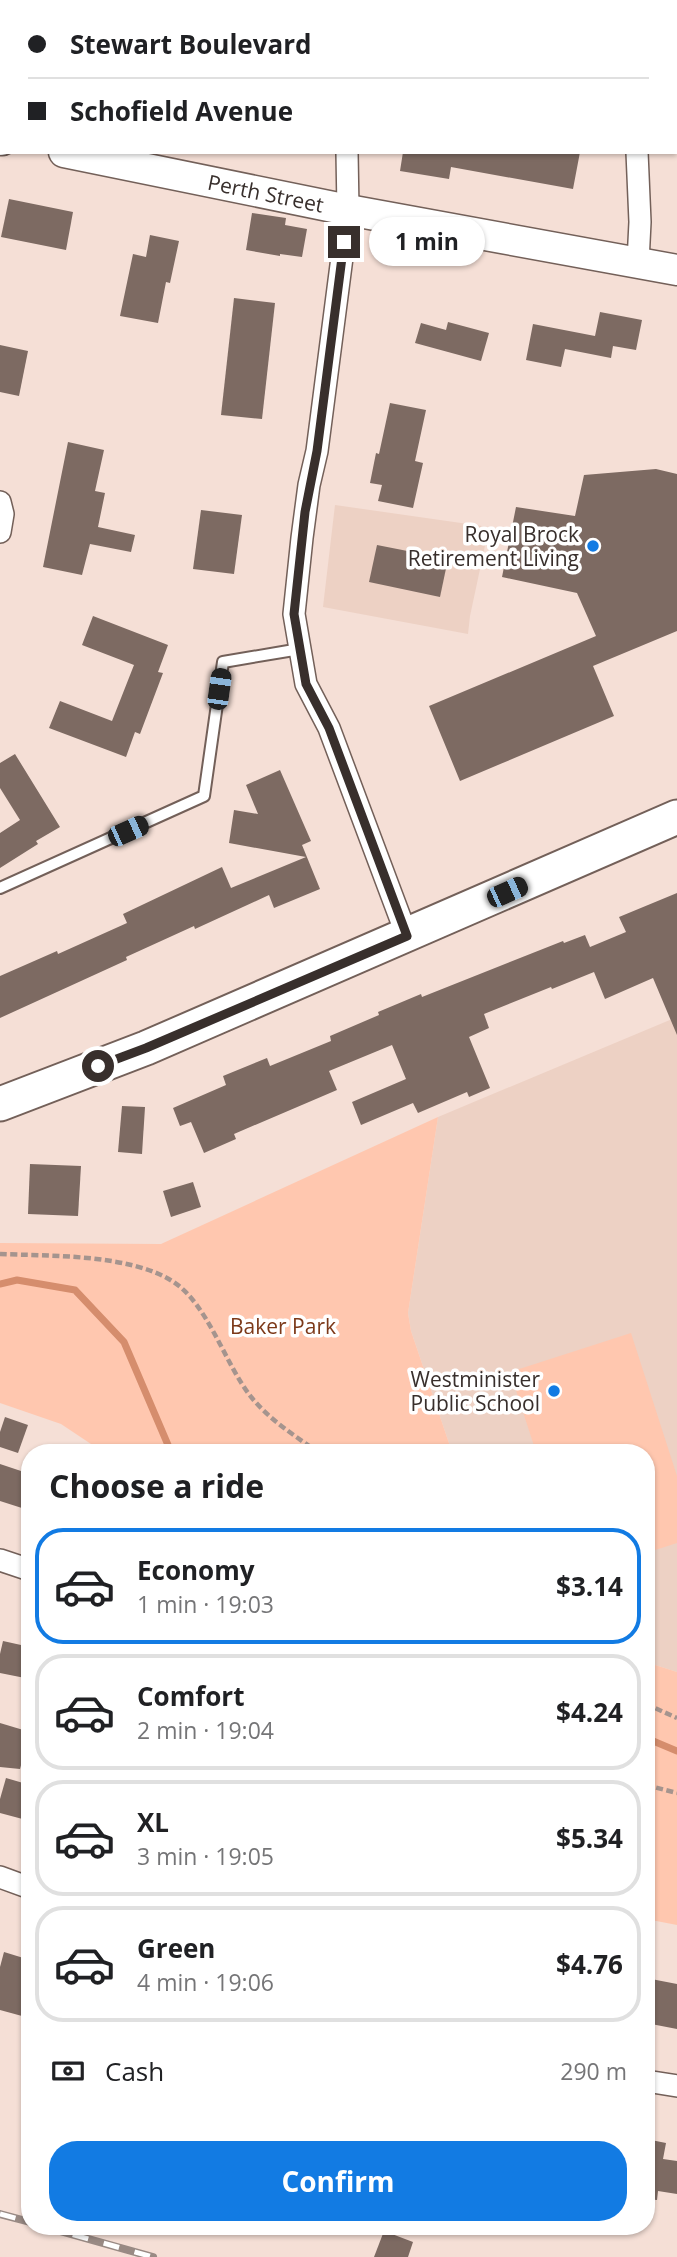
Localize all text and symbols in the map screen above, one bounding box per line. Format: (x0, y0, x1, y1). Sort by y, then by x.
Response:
text: Stewart Boulevard (70, 26, 311, 62)
text: Schofield Avenue (70, 93, 293, 129)
street label: Perth Street (205, 168, 326, 219)
callout: 1 min (368, 218, 484, 266)
text: 1 min (395, 225, 459, 257)
route end (328, 226, 360, 258)
place label: Royal Brock Retirement Living (408, 520, 579, 572)
marker: Royal Brock Retirement Living (585, 538, 601, 554)
car (206, 667, 233, 711)
car (105, 813, 152, 849)
car (484, 874, 531, 910)
route start (82, 1050, 114, 1082)
park label: Baker Park (230, 1312, 336, 1340)
place label: Westminister Public School (411, 1365, 540, 1417)
marker: Westminister Public School (546, 1383, 562, 1399)
text: Choose a ride (49, 1464, 264, 1507)
text: Economy (137, 1552, 255, 1588)
icon: car (53, 1555, 116, 1618)
text: $3.14 (556, 1568, 623, 1604)
text: 1 min · 19:03 (137, 1588, 274, 1620)
text: Comfort (137, 1678, 244, 1714)
icon: car (53, 1681, 116, 1744)
text: $4.24 (556, 1694, 623, 1730)
text: 2 min · 19:04 (137, 1714, 274, 1746)
text: XL (137, 1804, 169, 1840)
icon: car (53, 1807, 116, 1870)
text: $5.34 (556, 1820, 623, 1856)
text: 3 min · 19:05 (137, 1840, 274, 1872)
text: Green (137, 1930, 215, 1966)
icon: car (53, 1933, 116, 1996)
text: $4.76 (556, 1946, 623, 1982)
text: 4 min · 19:06 (137, 1966, 274, 1998)
icon: cash (49, 2052, 87, 2090)
text: Cash (105, 2053, 164, 2089)
text: 290 m (560, 2055, 627, 2087)
button: Confirm (49, 2141, 627, 2221)

